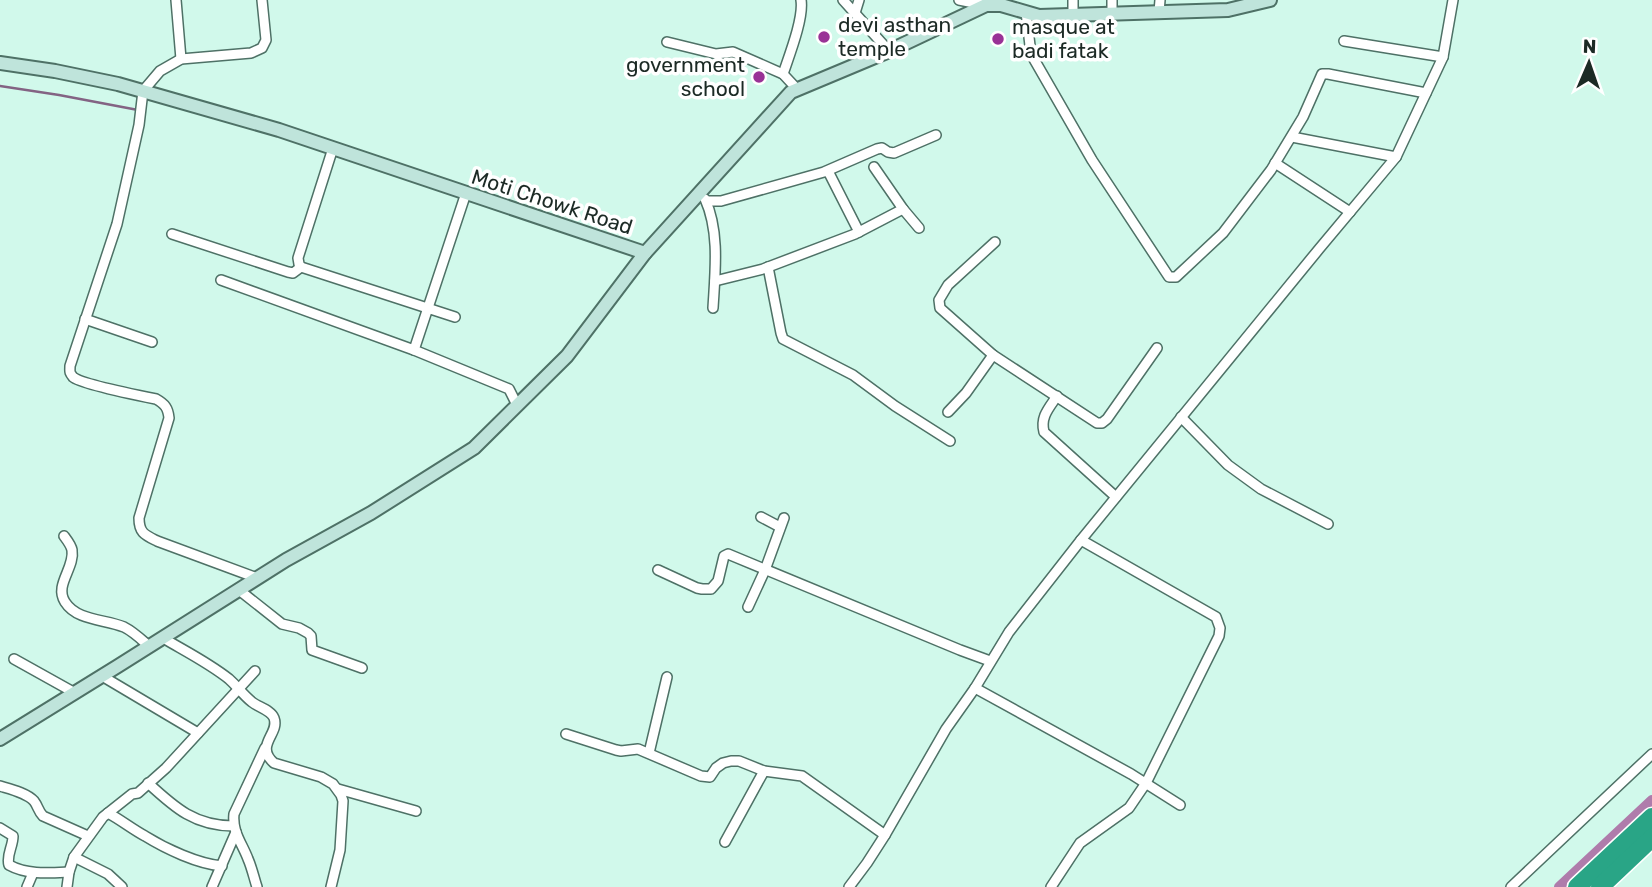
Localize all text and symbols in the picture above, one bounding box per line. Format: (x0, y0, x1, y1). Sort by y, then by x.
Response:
place label: devi asthan temple (838, 12, 951, 61)
place label: masque at badi fatak (1012, 14, 1115, 63)
north arrow (1554, 28, 1624, 98)
marker: devi asthan temple (816, 29, 832, 45)
marker: masque at badi fatak (990, 31, 1006, 47)
text: N (1582, 35, 1597, 58)
place label: government school (626, 52, 745, 101)
marker: government school (751, 69, 767, 85)
street label: Moti Chowk Road (468, 164, 636, 239)

